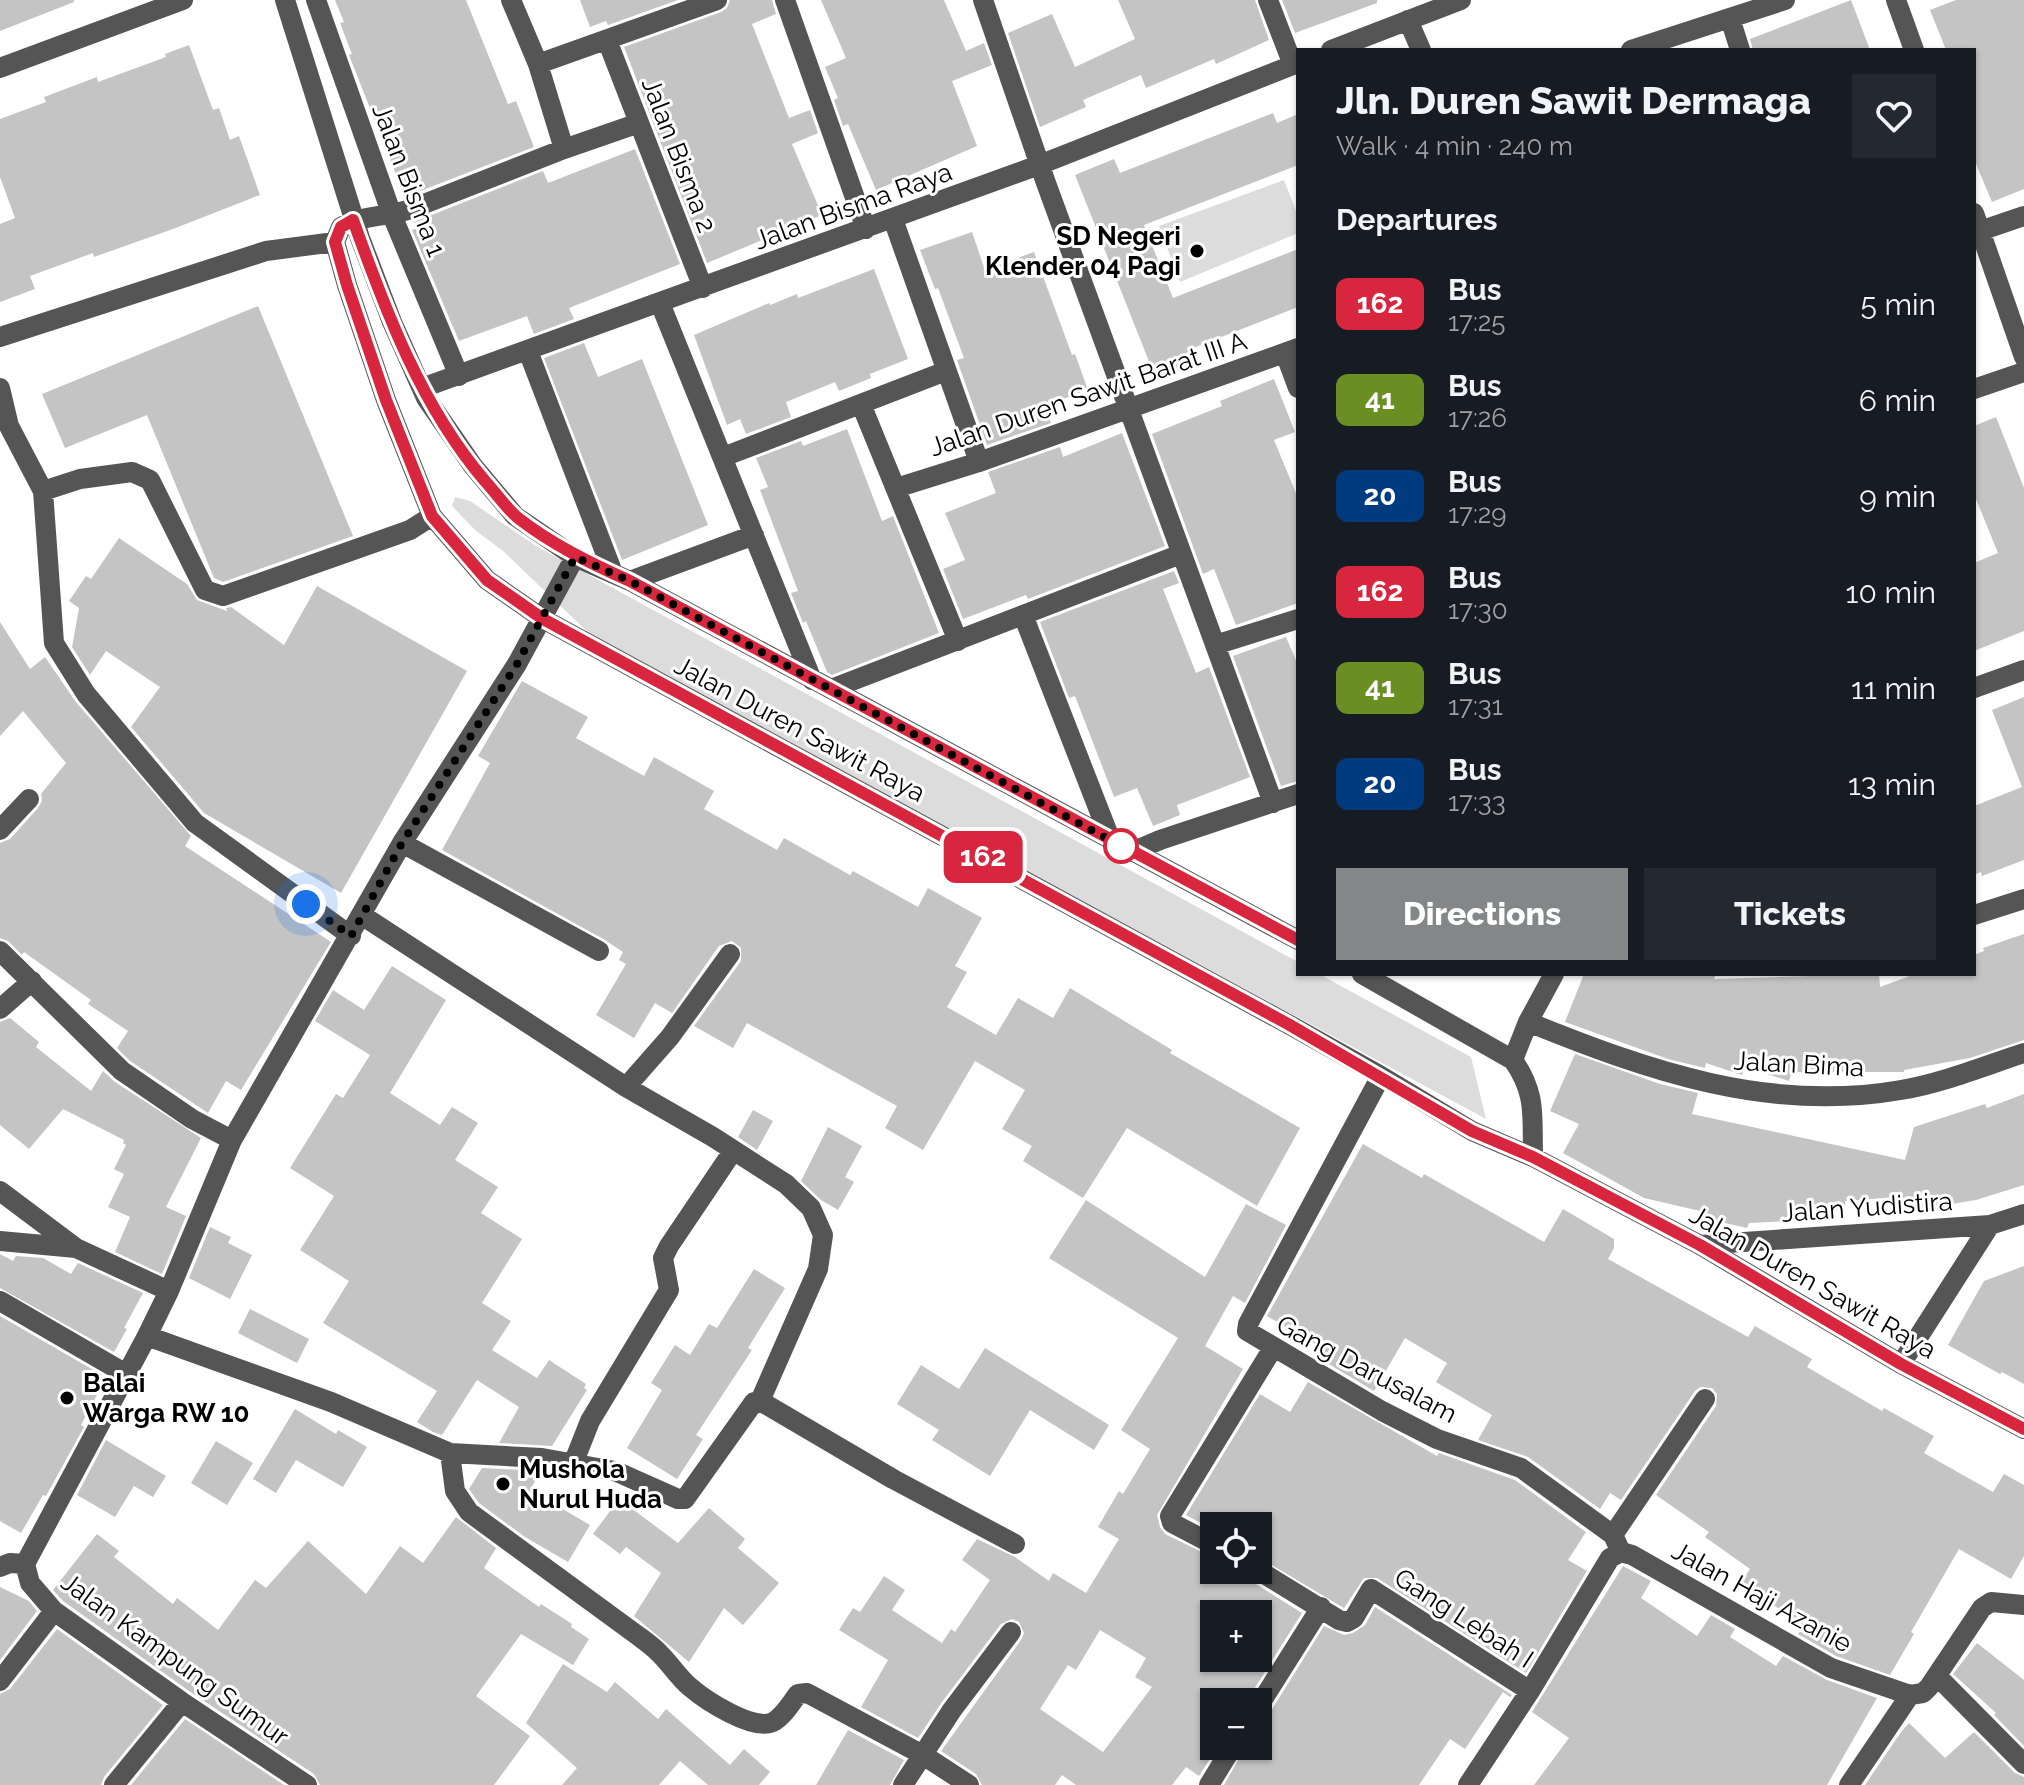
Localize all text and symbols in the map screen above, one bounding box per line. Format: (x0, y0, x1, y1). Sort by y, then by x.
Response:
street label: Jalan Bisma 2 (636, 73, 722, 237)
button: heart (1852, 74, 1936, 158)
text: Jln. Duren Sawit Dermaga (1336, 78, 1811, 123)
street label: Jalan Bisma 1 (366, 100, 452, 260)
text: Walk · 4 min · 240 m (1336, 131, 1573, 161)
street label: Jalan Bisma Raya (750, 156, 956, 256)
text: Departures (1336, 202, 1498, 237)
place label: SD Negeri Klender 04 Pagi (985, 221, 1181, 281)
marker: SD Negeri Klender 04 Pagi (1188, 242, 1206, 260)
text: Bus (1448, 272, 1502, 307)
text: 162 (1357, 287, 1403, 320)
text: 5 min (1860, 287, 1936, 322)
text: 17:25 (1448, 307, 1506, 337)
street label: Jalan Duren Sawit Barat III A (925, 325, 1251, 462)
text: Bus (1448, 368, 1502, 403)
text: 41 (1365, 383, 1395, 416)
text: 6 min (1859, 383, 1936, 418)
text: 17:26 (1448, 403, 1507, 433)
text: Bus (1448, 464, 1502, 499)
text: 20 (1364, 479, 1396, 512)
text: 9 min (1859, 479, 1936, 514)
text: 17:29 (1448, 499, 1507, 529)
text: Bus (1448, 560, 1502, 595)
text: 162 (1357, 575, 1403, 608)
text: 10 min (1846, 575, 1936, 610)
text: 17:30 (1448, 595, 1508, 625)
street label: Jalan Duren Sawit Raya (670, 650, 930, 808)
text: Bus (1448, 656, 1502, 691)
text: 41 (1365, 671, 1395, 704)
text: 11 min (1851, 671, 1936, 706)
text: 17:31 (1448, 691, 1503, 721)
text: Bus (1448, 752, 1502, 787)
text: 20 (1364, 767, 1396, 800)
text: 13 min (1848, 767, 1936, 802)
text: 17:33 (1448, 787, 1506, 817)
unlabelled marker (1104, 829, 1138, 863)
line badge: 162 (937, 831, 1029, 883)
text: 162 (960, 840, 1006, 873)
button: Directions (1336, 868, 1628, 960)
button: Tickets (1644, 868, 1936, 960)
your location (286, 884, 326, 924)
street label: Jalan Bima (1733, 1046, 1865, 1082)
street label: Jalan Yudistira (1780, 1186, 1954, 1228)
street label: Jalan Duren Sawit Raya (1685, 1199, 1941, 1365)
street label: Gang Darusalam (1272, 1309, 1462, 1429)
place label: Balai Warga RW 10 (83, 1368, 250, 1428)
marker: Balai Warga RW 10 (58, 1389, 76, 1407)
place label: Mushola Nurul Huda (519, 1454, 662, 1514)
marker: Mushola Nurul Huda (494, 1475, 512, 1493)
map controls (1200, 1512, 1272, 1760)
button: locate (1200, 1512, 1272, 1584)
street label: Jalan Haji Azanie (1667, 1535, 1857, 1659)
street label: Gang Lebah I (1389, 1562, 1539, 1674)
street label: Jalan Kampung Sumur (56, 1567, 294, 1751)
button: + (1200, 1600, 1272, 1672)
button: − (1200, 1688, 1272, 1760)

